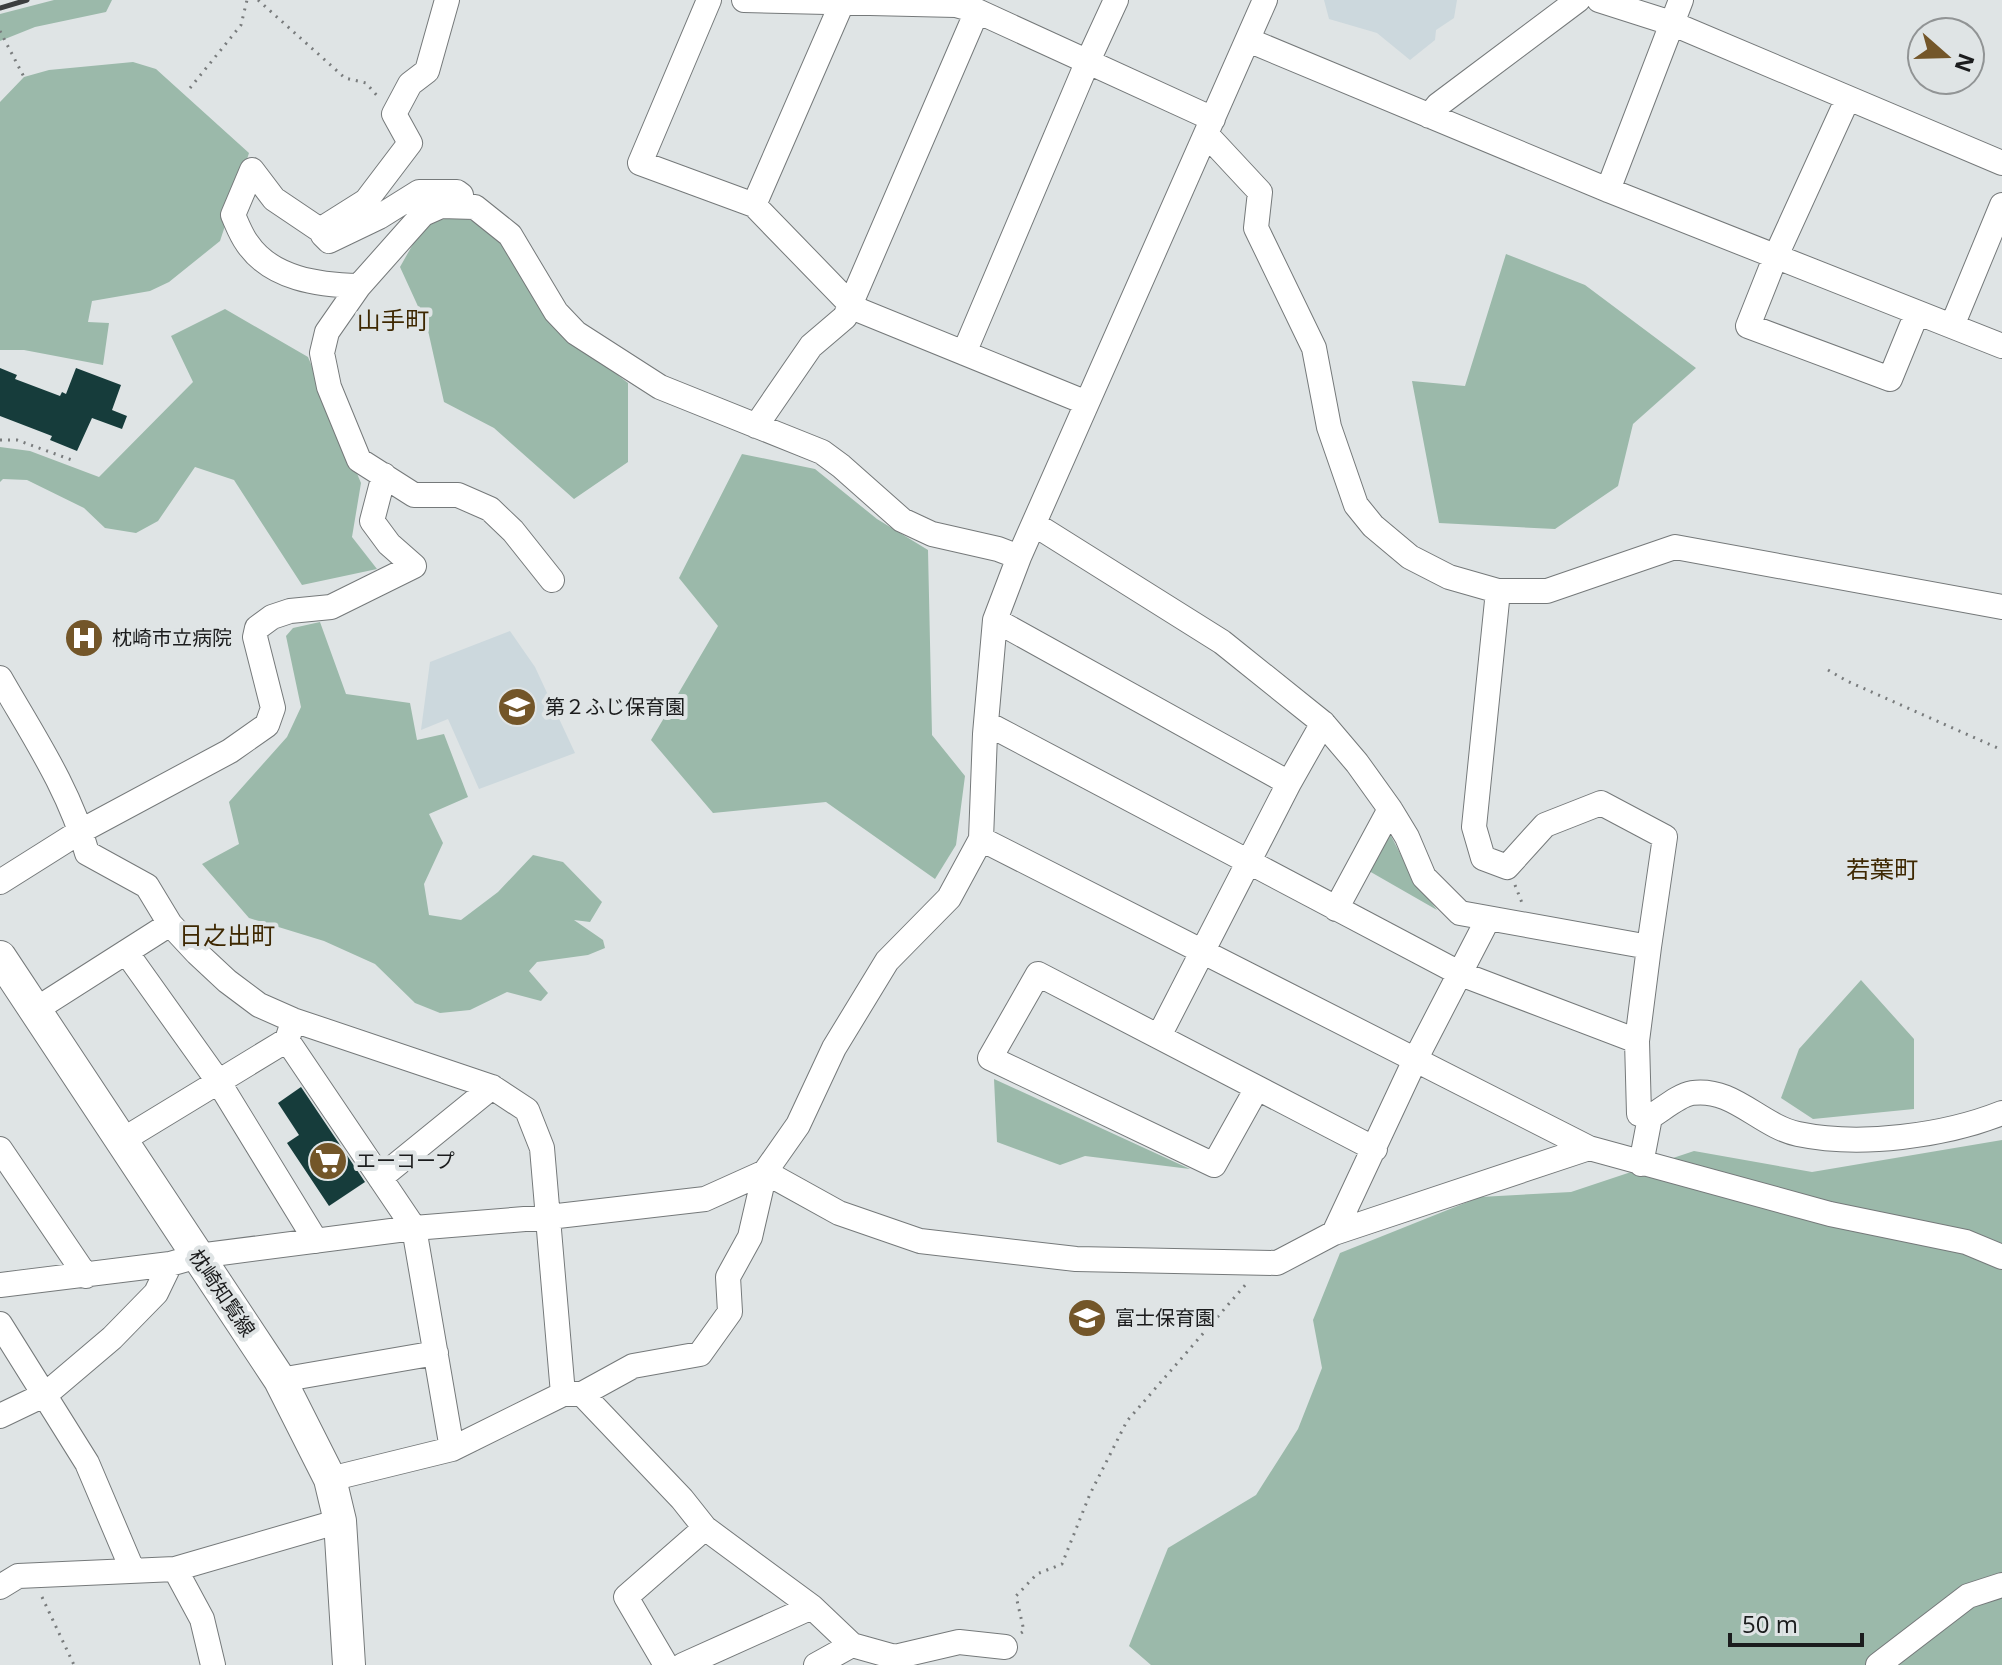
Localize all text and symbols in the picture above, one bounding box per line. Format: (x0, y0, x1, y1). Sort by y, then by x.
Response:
north arrow (1906, 16, 1986, 96)
text: N (1949, 50, 1983, 77)
district label: 山手町 (357, 303, 429, 336)
hospital icon: 枕崎市立病院 (63, 617, 105, 659)
place label: 枕崎市立病院 (112, 624, 232, 651)
school or university icon: 第２ふじ保育園 (496, 686, 538, 728)
place label: 第２ふじ保育園 (545, 693, 685, 720)
district label: 若葉町 (1846, 852, 1918, 885)
district label: 日之出町 (179, 918, 275, 951)
supermarket icon: エーコープ (307, 1140, 349, 1182)
place label: エーコープ (356, 1147, 455, 1174)
street label: 枕崎知覧線 (183, 1244, 262, 1342)
school or university icon: 富士保育園 (1066, 1297, 1108, 1339)
place label: 富士保育園 (1115, 1304, 1215, 1331)
scale bar (1730, 1597, 1862, 1647)
text: 50 m (1742, 1607, 1798, 1640)

